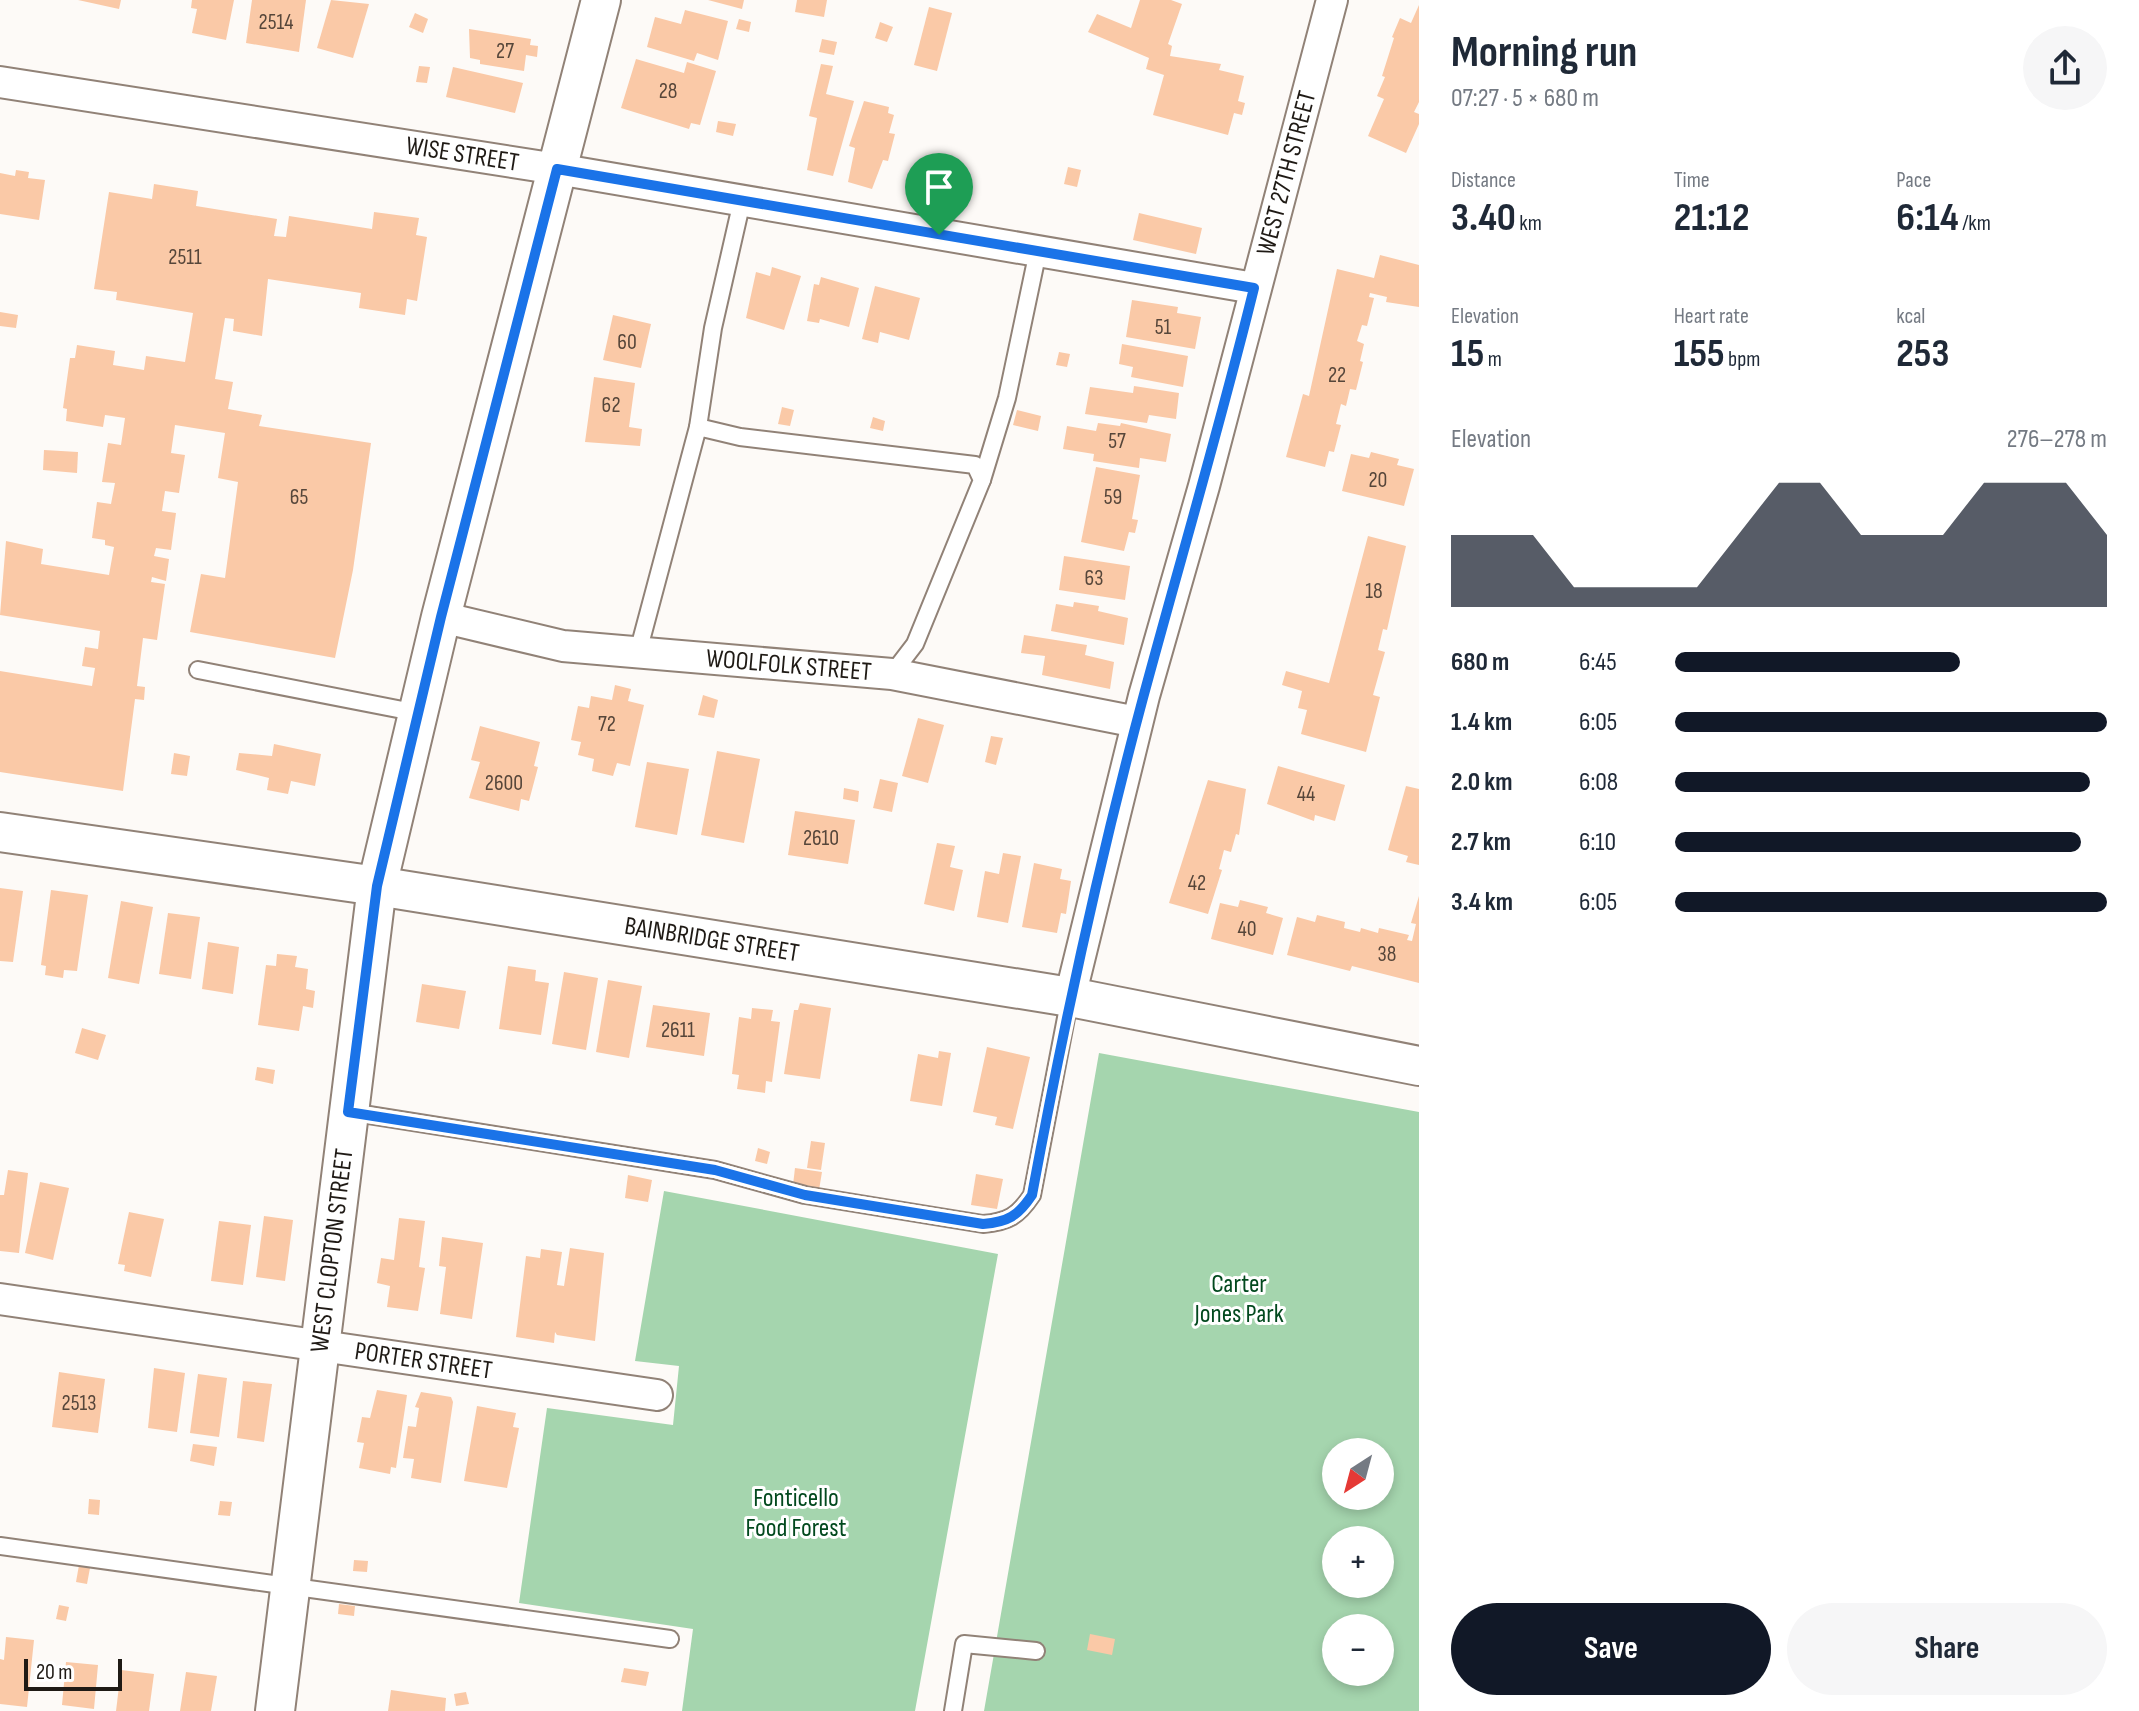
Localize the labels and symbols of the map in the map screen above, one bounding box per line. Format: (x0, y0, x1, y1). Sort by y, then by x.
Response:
house number: 2514 (259, 9, 293, 36)
house number: 27 (496, 38, 514, 65)
house number: 28 (659, 78, 677, 105)
street label: WEST 27TH STREET (1250, 88, 1323, 259)
street label: WISE STREET (404, 130, 521, 178)
pin (905, 153, 973, 235)
house number: 2511 (168, 244, 202, 271)
house number: 51 (1155, 314, 1172, 341)
house number: 60 (617, 329, 637, 356)
house number: 22 (1328, 362, 1346, 389)
house number: 62 (602, 392, 620, 419)
house number: 57 (1108, 428, 1126, 455)
house number: 20 (1369, 467, 1387, 494)
house number: 65 (290, 484, 308, 511)
house number: 59 (1104, 484, 1122, 511)
house number: 63 (1085, 565, 1103, 592)
house number: 18 (1365, 578, 1383, 605)
street label: WOOLFOLK STREET (705, 643, 873, 688)
house number: 72 (598, 711, 616, 738)
house number: 2600 (485, 770, 523, 797)
house number: 44 (1297, 781, 1315, 808)
house number: 2610 (803, 825, 839, 852)
house number: 42 (1188, 870, 1206, 897)
street label: BAINBRIDGE STREET (622, 910, 801, 969)
house number: 40 (1237, 916, 1257, 943)
house number: 38 (1378, 941, 1396, 968)
house number: 2611 (661, 1017, 695, 1044)
street label: WEST CLOPTON STREET (304, 1147, 360, 1354)
park label: Carter Jones Park (1193, 1269, 1284, 1330)
street label: PORTER STREET (353, 1336, 494, 1386)
house number: 2513 (62, 1390, 96, 1417)
north arrow (1322, 1438, 1394, 1510)
park label: Fonticello Food Forest (745, 1483, 847, 1544)
scale bar (24, 1655, 122, 1691)

